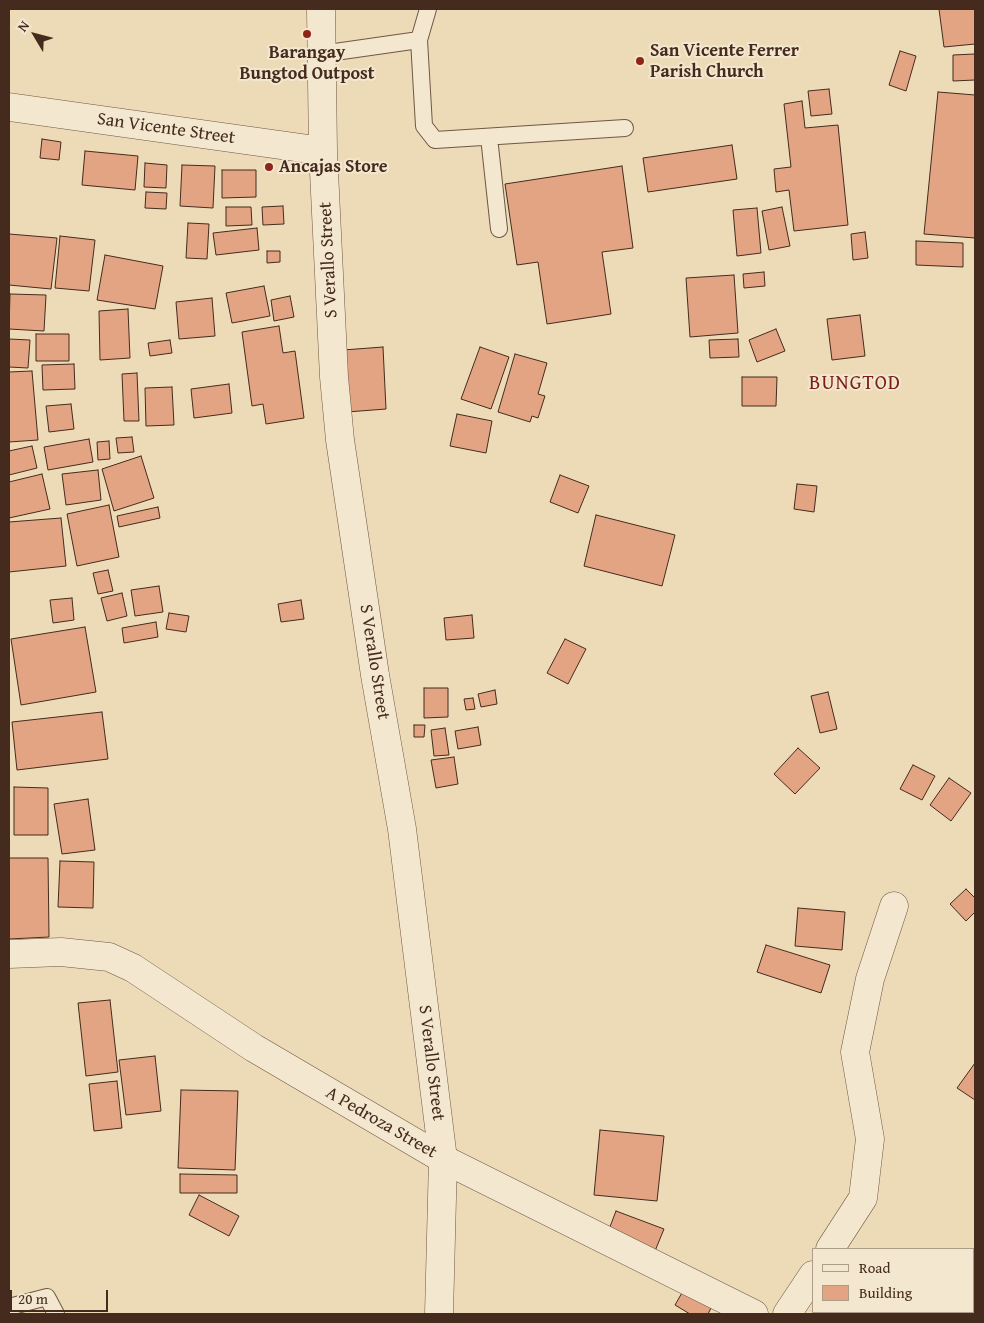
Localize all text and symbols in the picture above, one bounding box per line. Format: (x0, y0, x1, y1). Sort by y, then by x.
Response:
north arrow (10, 10, 60, 60)
text: N (12, 16, 34, 36)
marker: Barangay Bungtod Outpost (301, 28, 313, 40)
place label: San Vicente Ferrer Parish Church (650, 40, 799, 82)
place label: Barangay Bungtod Outpost (239, 42, 375, 84)
marker: San Vicente Ferrer Parish Church (634, 55, 646, 67)
street label: San Vicente Street (96, 109, 236, 149)
place label: Ancajas Store (279, 156, 388, 178)
marker: Ancajas Store (263, 161, 275, 173)
street label: S Verallo Street (315, 201, 343, 319)
district label: BUNGTOD (808, 372, 902, 396)
street label: S Verallo Street (354, 603, 394, 721)
street label: S Verallo Street (413, 1004, 449, 1122)
street label: A Pedroza Street (322, 1082, 440, 1164)
legend (812, 1248, 974, 1313)
text: Road (859, 1257, 890, 1278)
scale bar (12, 1280, 110, 1312)
text: Building (859, 1282, 912, 1303)
text: 20 m (18, 1288, 48, 1309)

